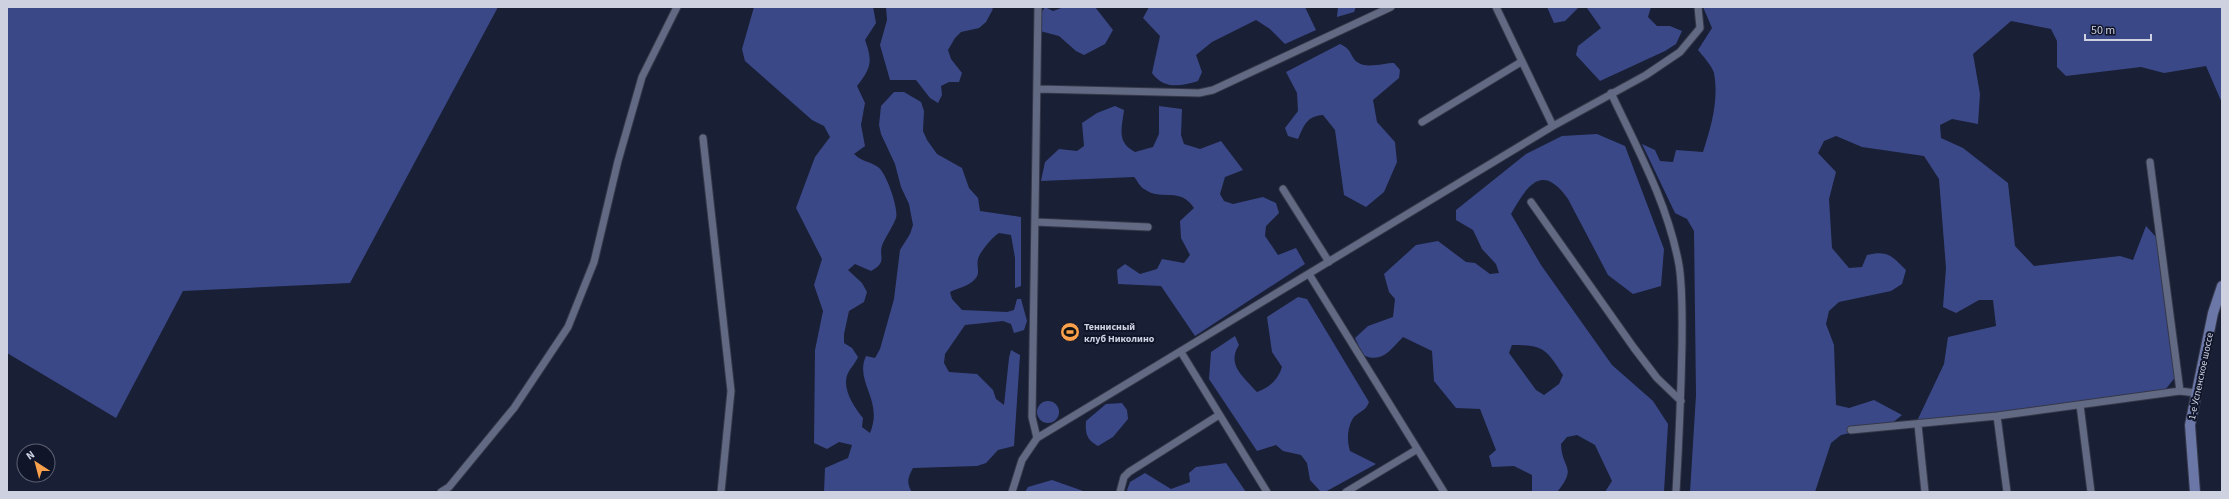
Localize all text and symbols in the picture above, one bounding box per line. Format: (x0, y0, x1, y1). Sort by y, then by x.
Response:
scale bar (2085, 16, 2151, 42)
text: 50 m (2091, 22, 2115, 39)
place label: Теннисный клуб Николино (1084, 320, 1155, 346)
sports icon: Теннисный клуб Николино (1059, 321, 1081, 343)
street label: 1-е Успенское шоссе (2185, 331, 2217, 421)
north arrow (16, 443, 56, 483)
text: N (23, 447, 38, 464)

